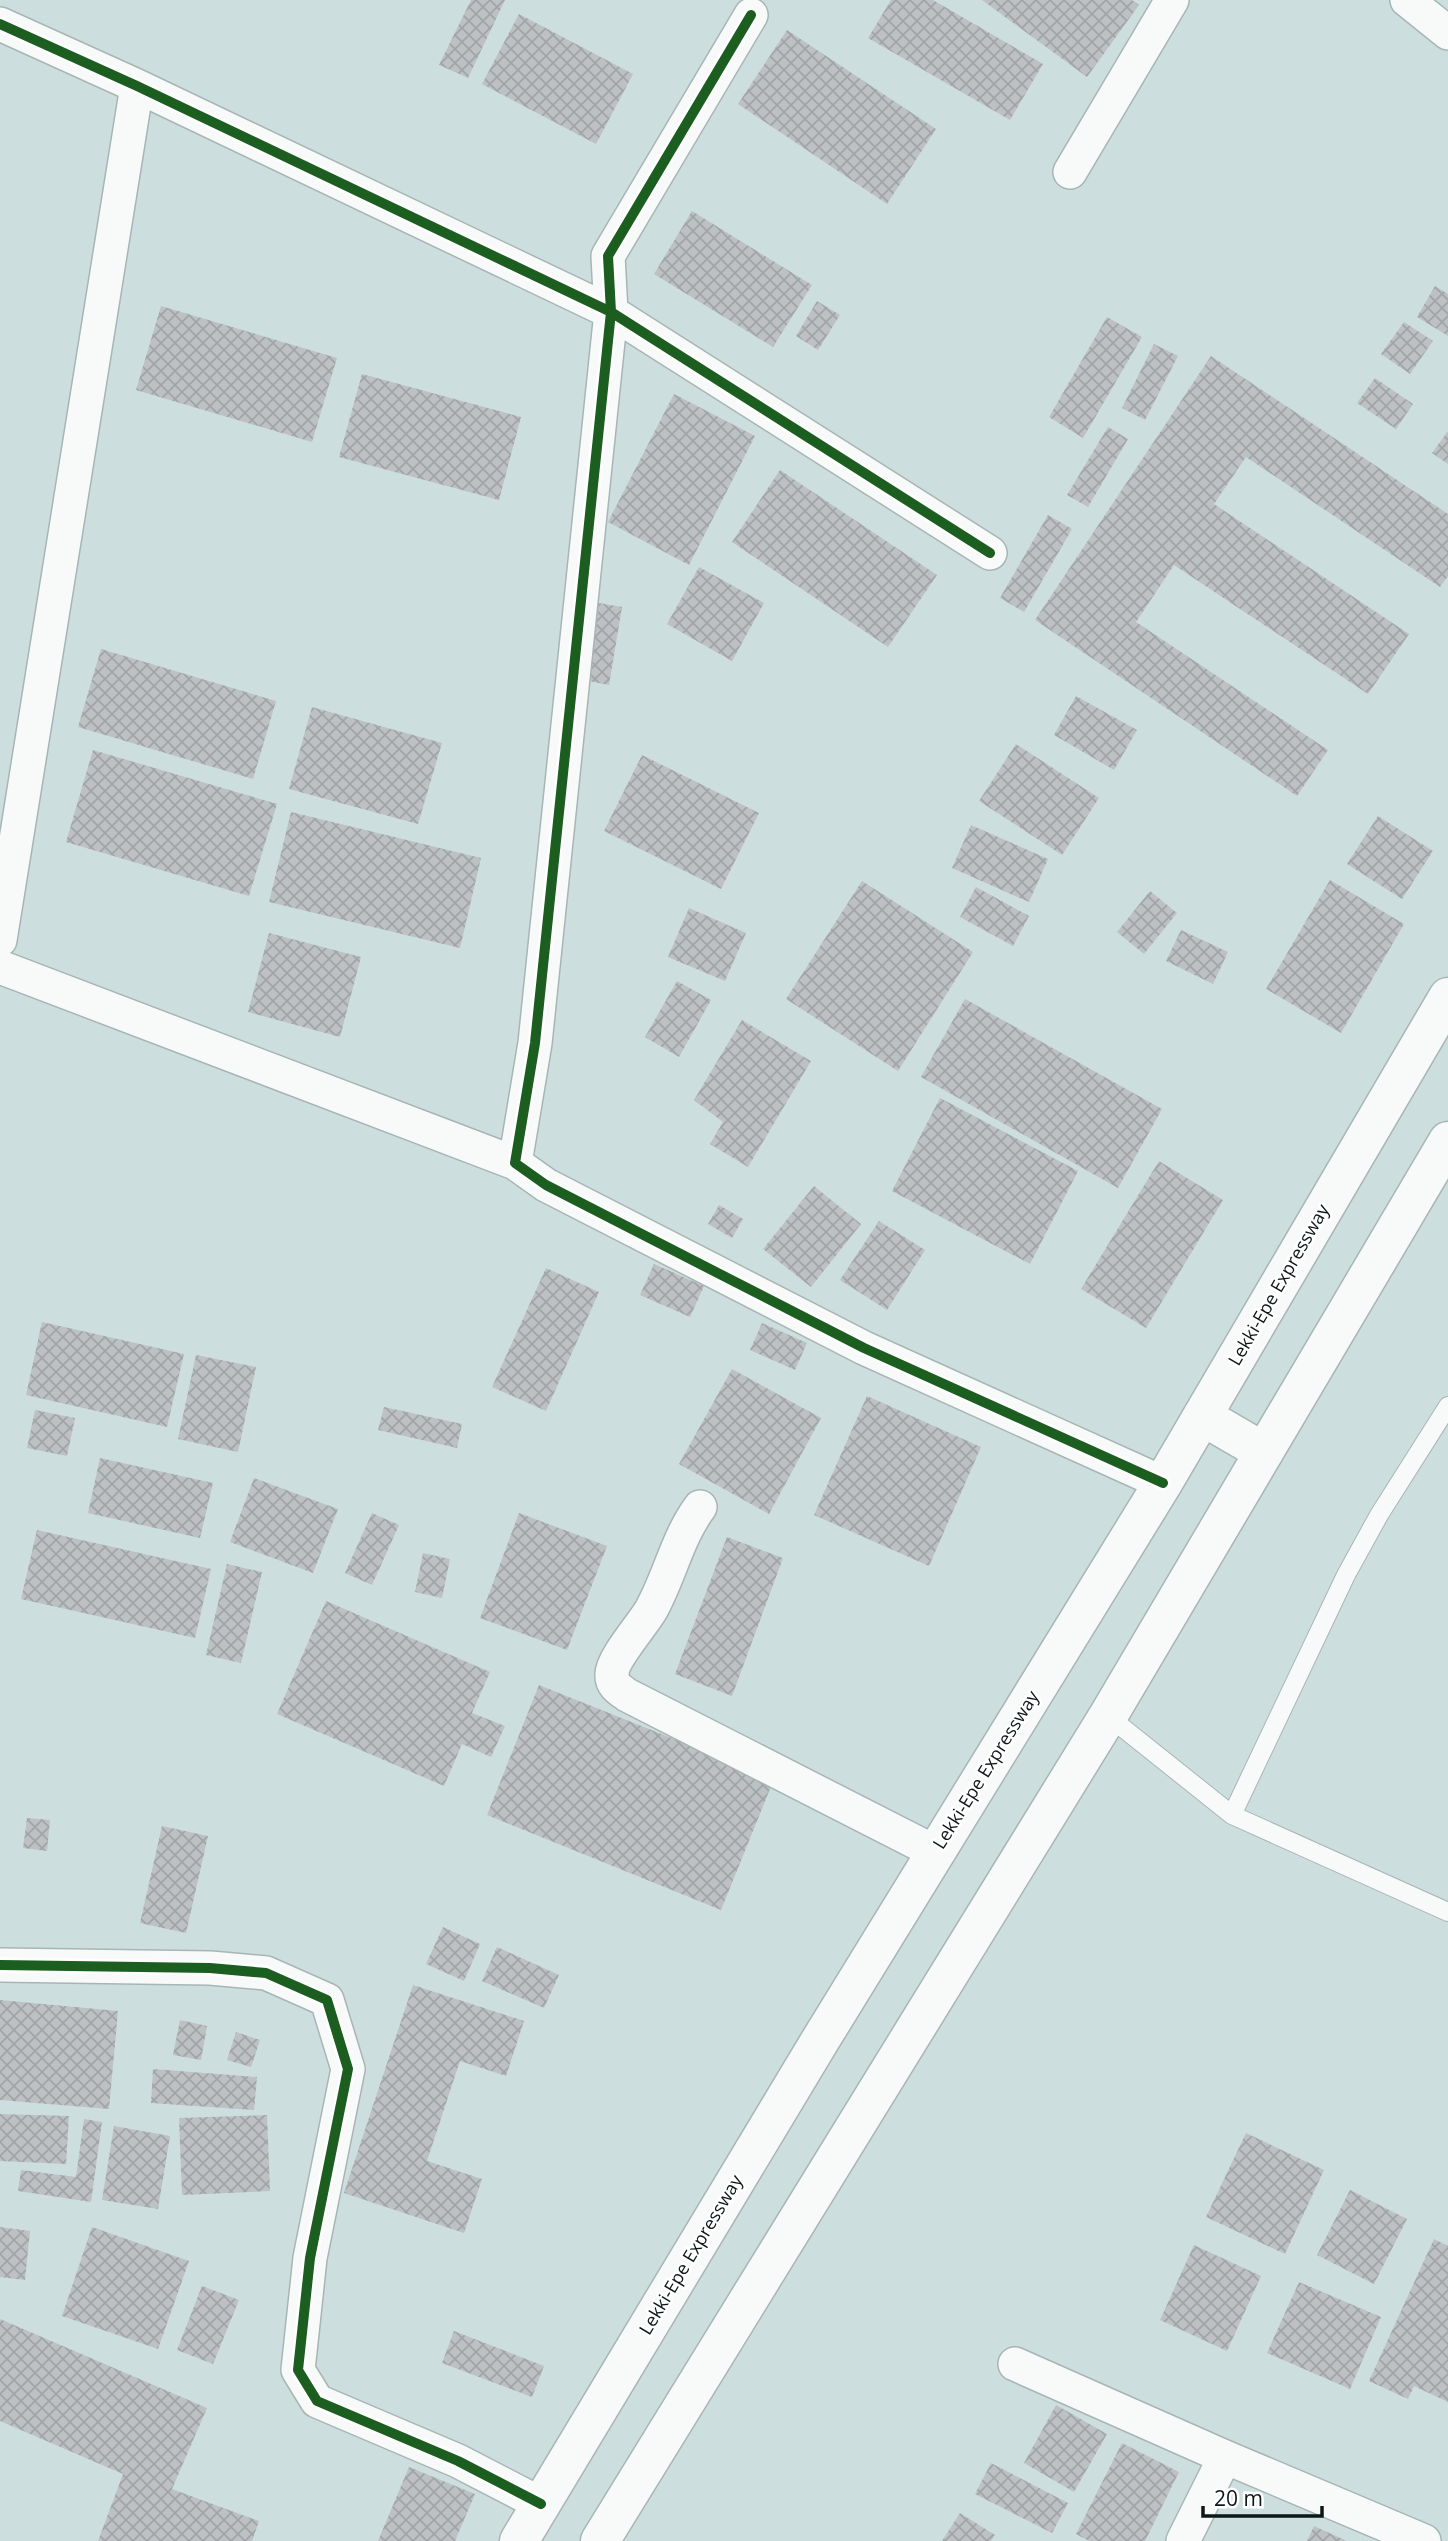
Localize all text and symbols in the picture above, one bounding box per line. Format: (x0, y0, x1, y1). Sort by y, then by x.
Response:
street label: Lekki-Epe Expressway (1222, 1199, 1335, 1370)
street label: Lekki-Epe Expressway (927, 1685, 1044, 1853)
street label: Lekki-Epe Expressway (633, 2169, 748, 2339)
scale bar (1203, 2474, 1322, 2518)
text: 20 m (1214, 2484, 1263, 2512)

